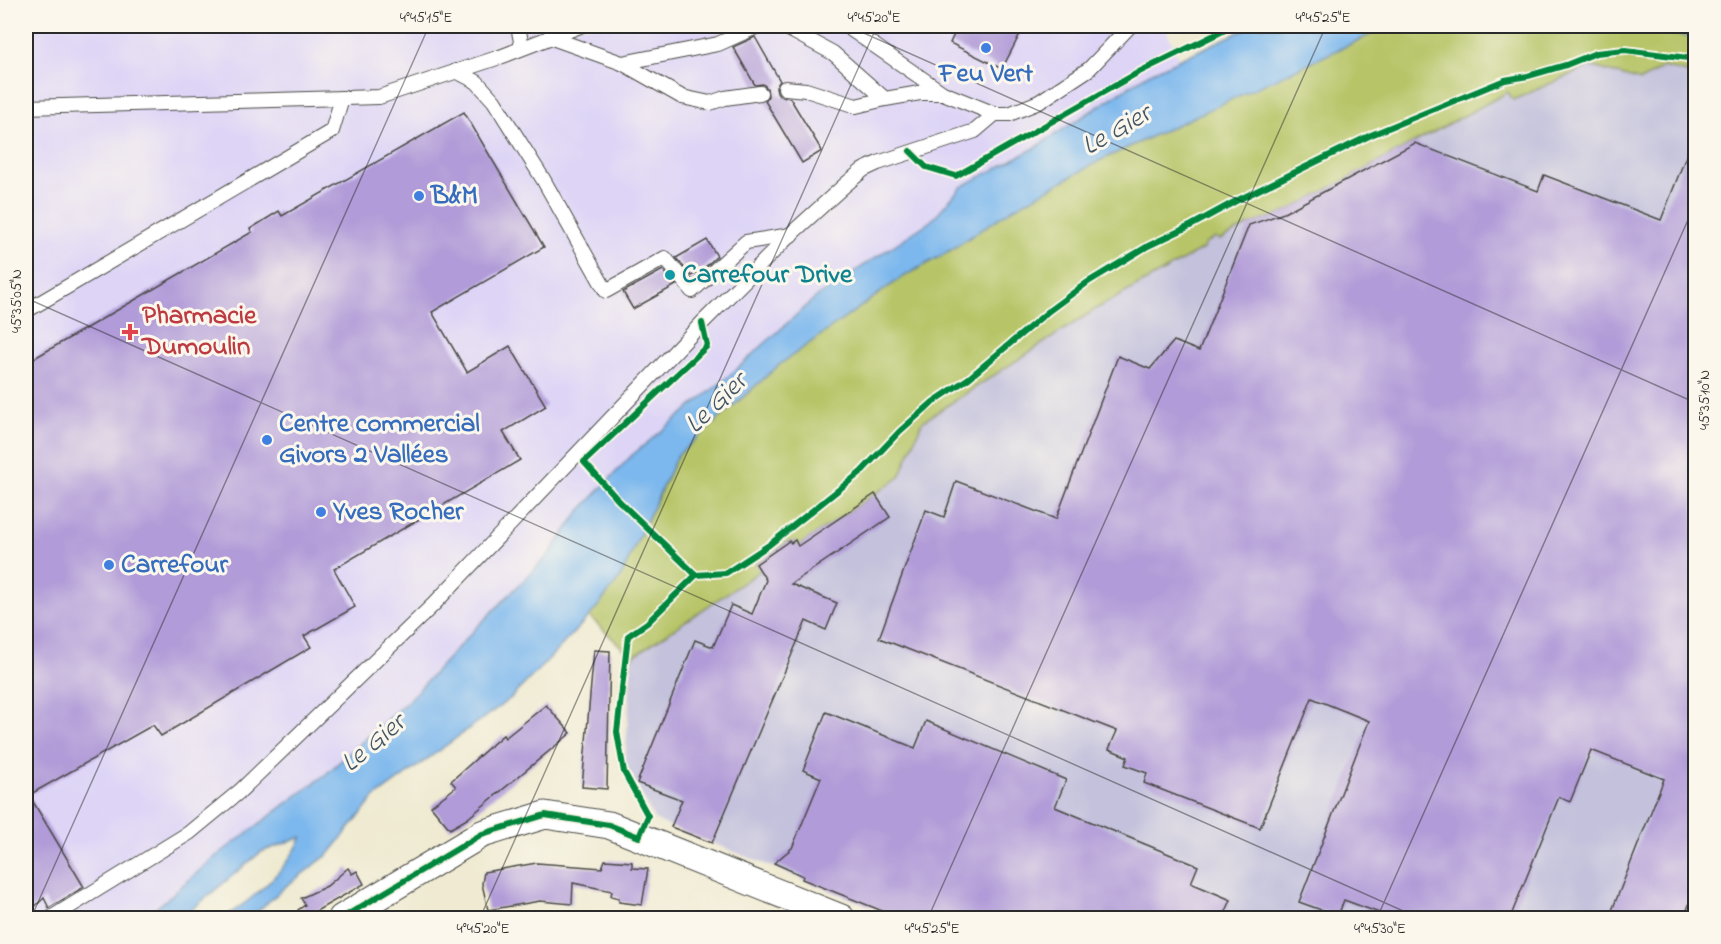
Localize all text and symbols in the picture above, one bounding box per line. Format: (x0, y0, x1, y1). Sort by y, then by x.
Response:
text: 4°45'15"E (400, 7, 452, 29)
text: 4°45'20"E (847, 7, 901, 29)
text: 4°45'25"E (1295, 7, 1351, 29)
marker: Feu Vert (979, 41, 993, 55)
place label: Feu Vert (937, 55, 1034, 94)
water label: Le Gier (1075, 93, 1162, 167)
place label: B&M (429, 177, 478, 216)
marker: B&M (412, 189, 426, 203)
place label: Carrefour Drive (682, 256, 853, 295)
marker: Carrefour Drive (663, 268, 677, 282)
text: 45°35'05"N (6, 269, 28, 333)
place label: Pharmacie Dumoulin (140, 297, 257, 367)
marker: Pharmacie Dumoulin (123, 325, 137, 339)
water label: Le Gier (676, 361, 760, 444)
text: 45°35'10"N (1694, 370, 1716, 430)
place label: Centre commercial Givors 2 Vallées (279, 405, 480, 475)
marker: Centre commercial Givors 2 Vallées (260, 433, 274, 447)
place label: Yves Rocher (332, 493, 464, 532)
marker: Yves Rocher (314, 505, 328, 519)
place label: Carrefour (121, 546, 229, 585)
marker: Carrefour (102, 558, 116, 572)
water label: Le Gier (333, 702, 418, 783)
text: 4°45'20"E (456, 918, 510, 940)
text: 4°45'25"E (904, 918, 960, 940)
text: 4°45'30"E (1354, 918, 1406, 940)

